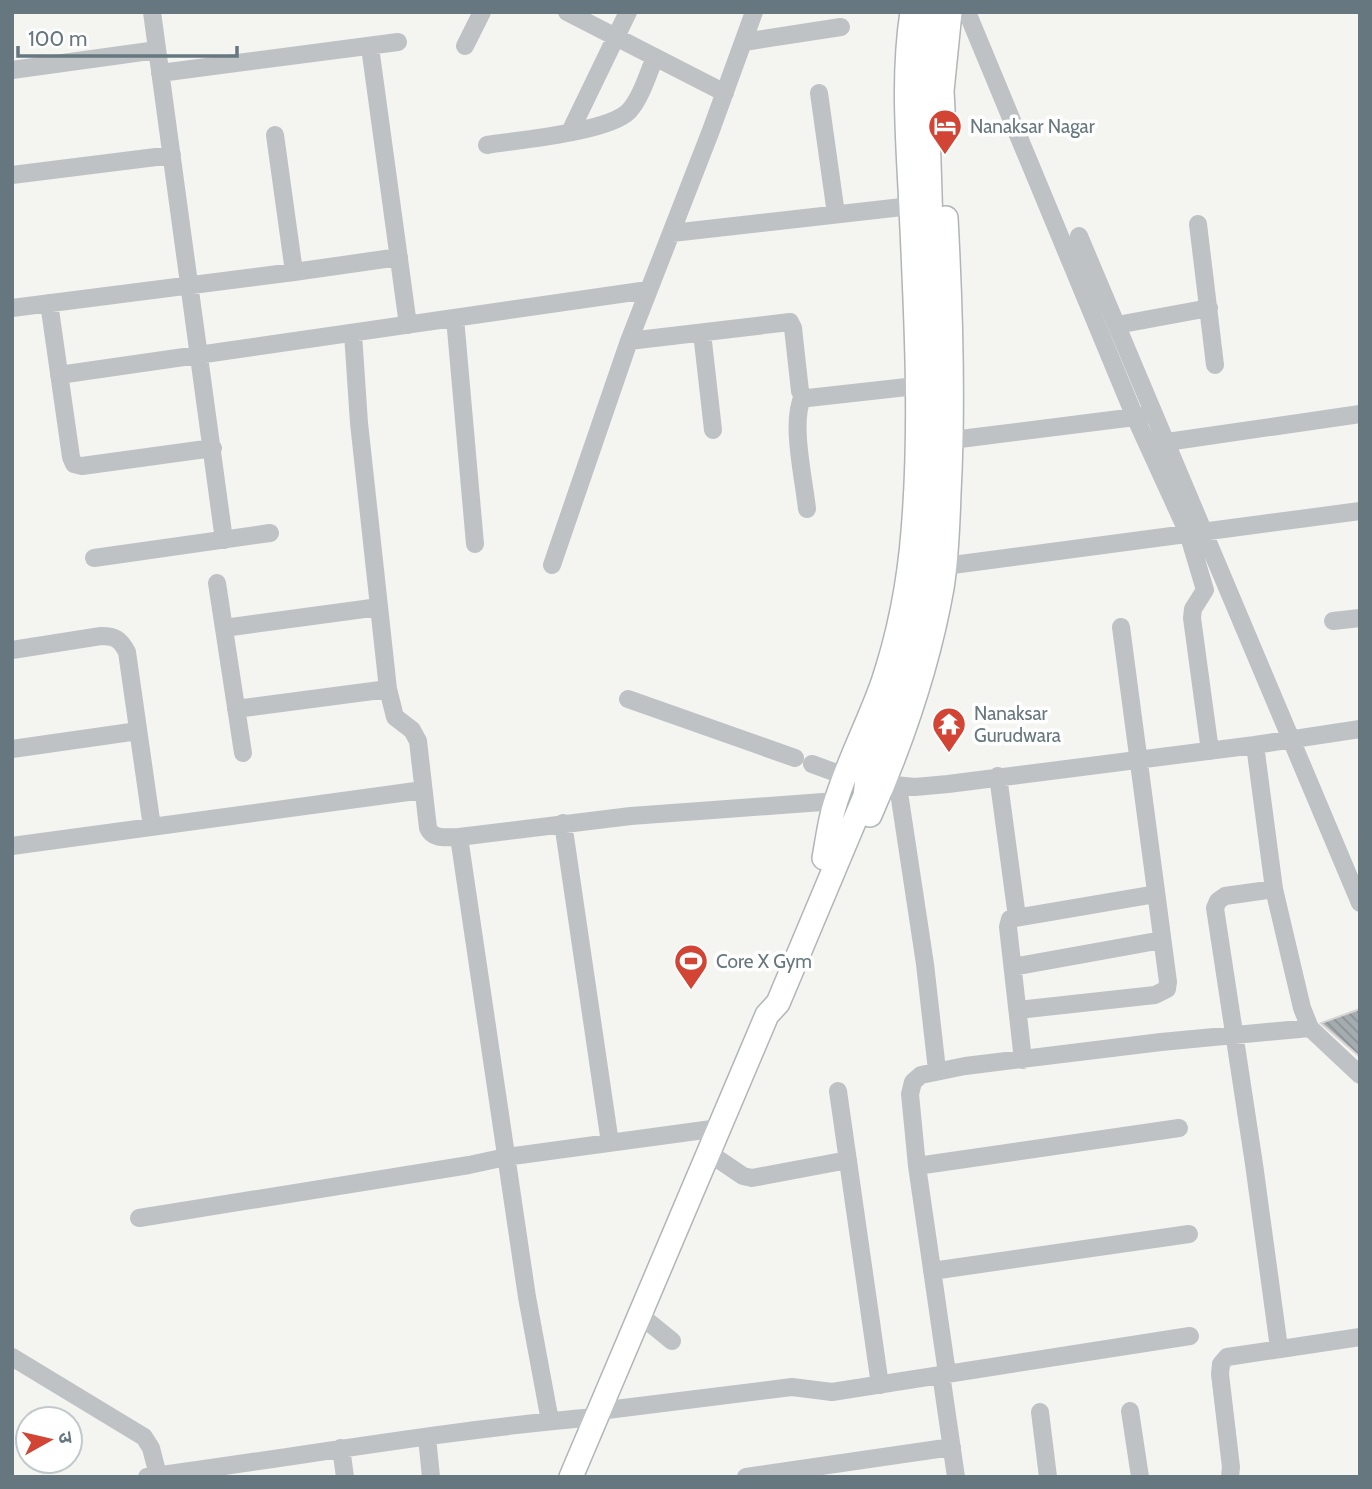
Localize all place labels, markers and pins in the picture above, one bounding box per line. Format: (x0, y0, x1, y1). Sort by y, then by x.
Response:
hotel icon: Nanaksar Nagar (926, 107, 964, 156)
place label: Nanaksar Nagar (970, 115, 1095, 138)
place label: Nanaksar Gurudwara (974, 702, 1061, 747)
temple icon: Nanaksar Gurudwara (930, 705, 968, 754)
sports icon: Core X Gym (672, 942, 710, 991)
place label: Core X Gym (716, 950, 812, 973)

